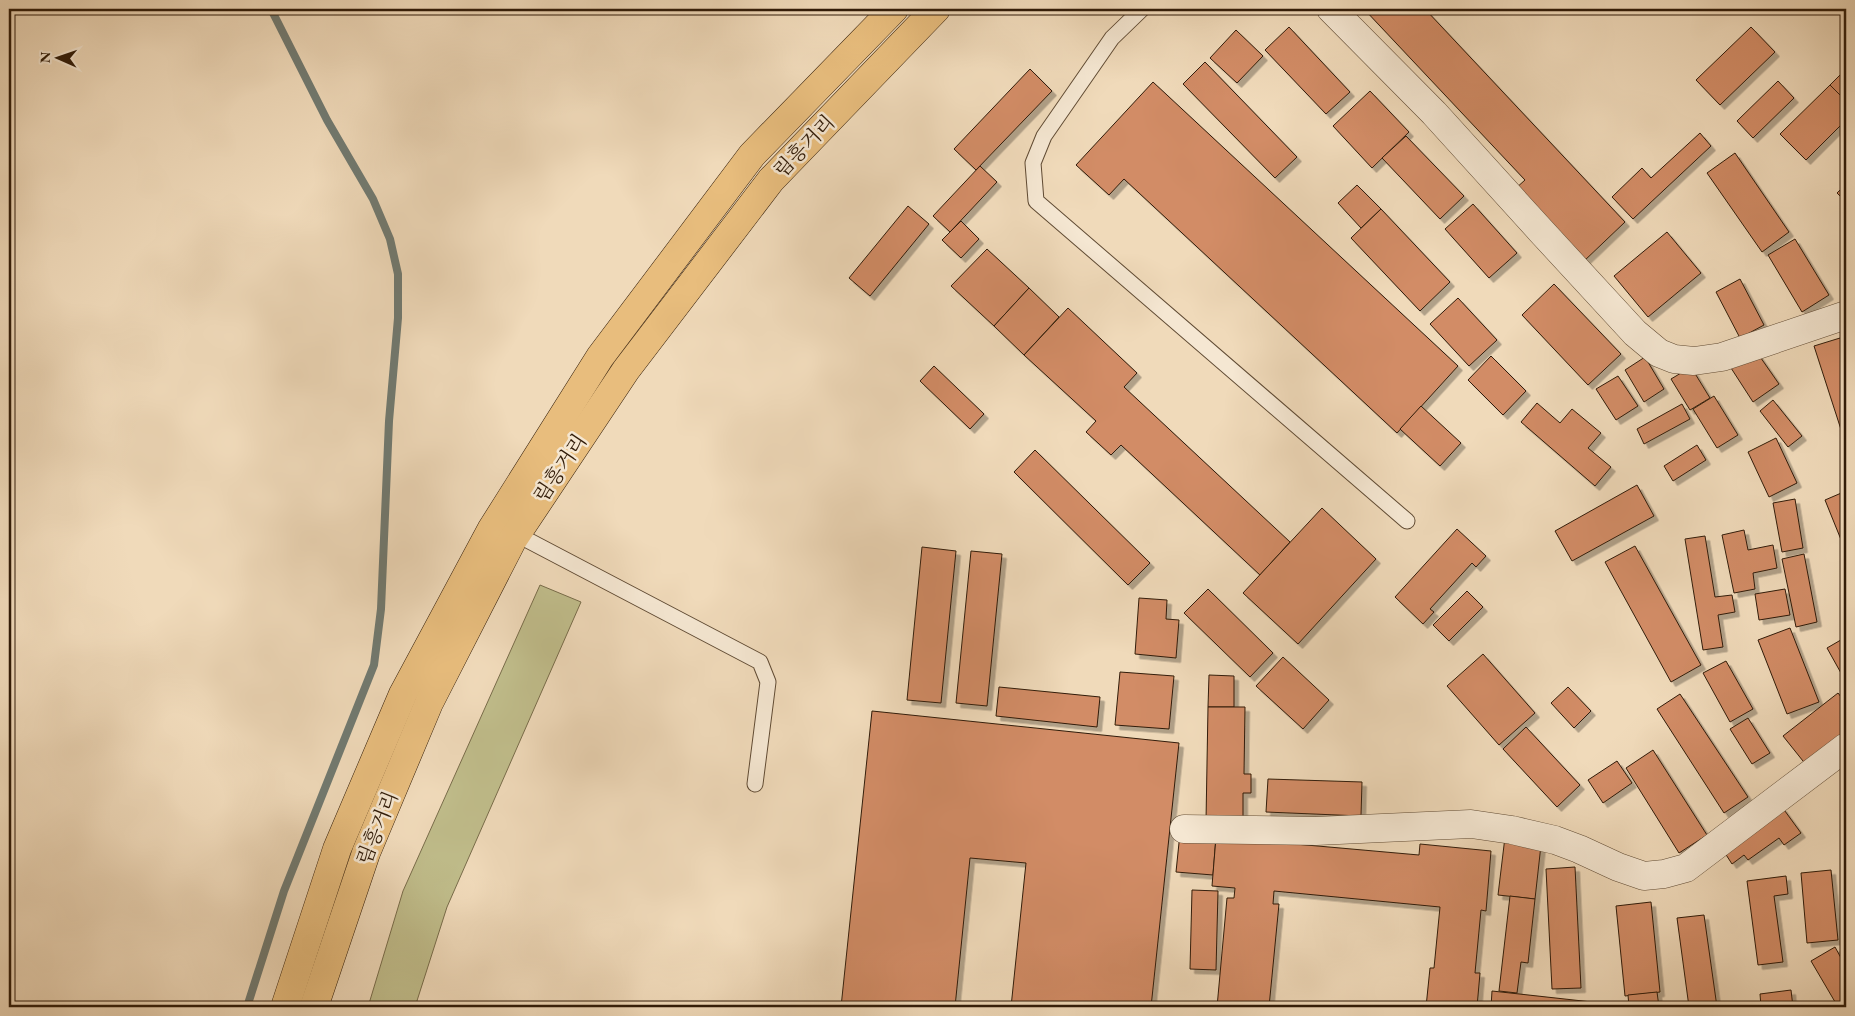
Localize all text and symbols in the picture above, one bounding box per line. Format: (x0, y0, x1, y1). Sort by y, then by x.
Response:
north arrow (32, 32, 82, 82)
text: N (36, 51, 54, 64)
street label: 림흥거리 (768, 109, 840, 183)
street label: 림흥거리 (528, 429, 592, 507)
street label: 림흥거리 (350, 787, 404, 869)

